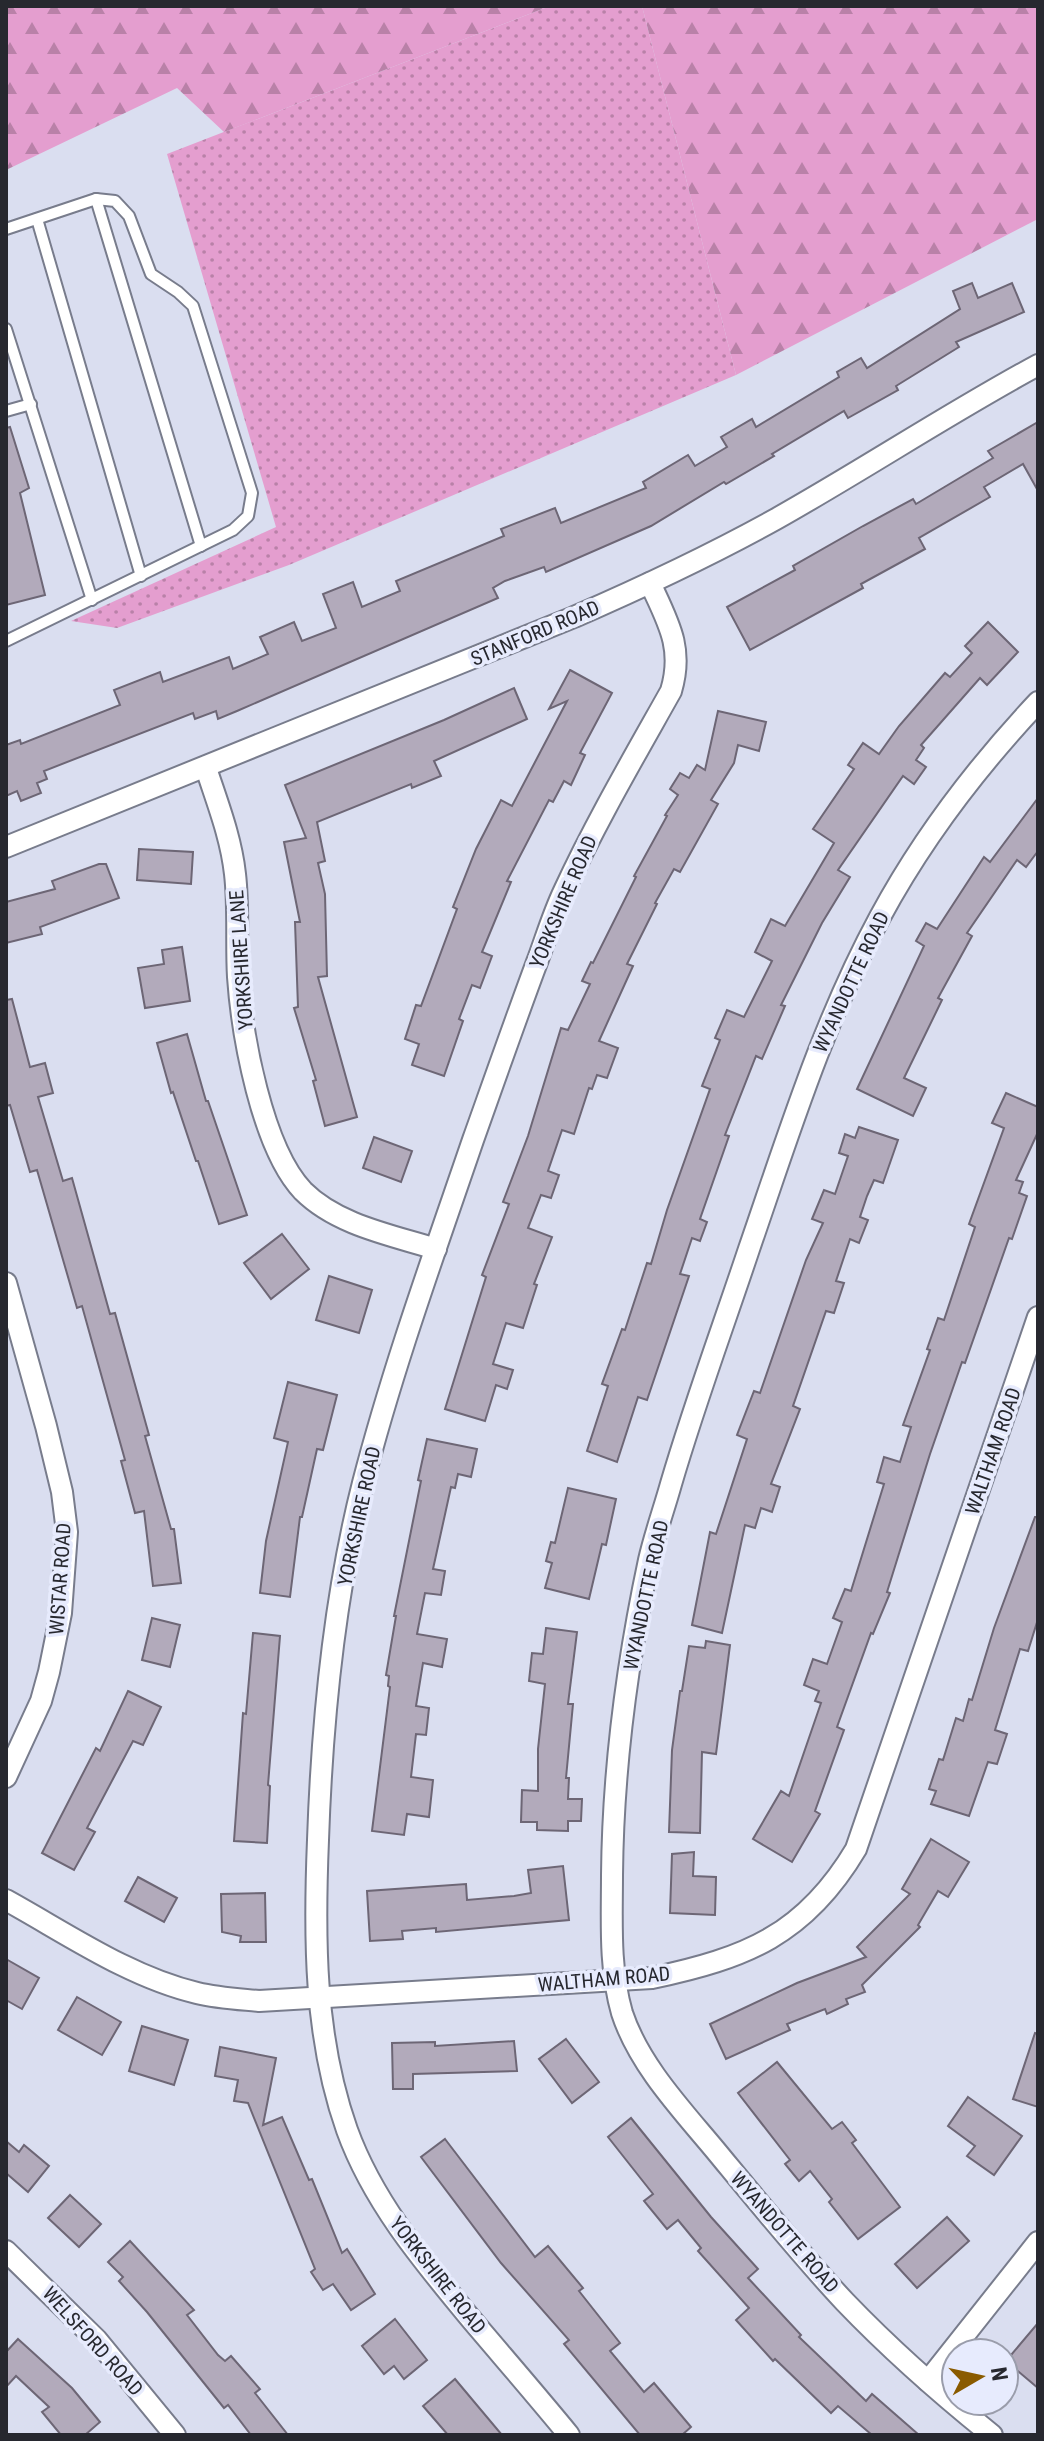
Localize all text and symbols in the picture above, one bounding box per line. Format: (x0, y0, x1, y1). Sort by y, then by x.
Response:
street label: STANFORD ROAD (467, 595, 603, 671)
street label: YORKSHIRE ROAD (524, 832, 602, 972)
street label: YORKSHIRE LANE (224, 889, 258, 1031)
street label: WYANDOTTE ROAD (808, 908, 894, 1056)
street label: WALTHAM ROAD (960, 1384, 1026, 1518)
street label: YORKSHIRE ROAD (332, 1444, 386, 1588)
street label: WYANDOTTE ROAD (618, 1518, 674, 1672)
street label: WISTAR ROAD (44, 1522, 76, 1636)
street label: WALTHAM ROAD (537, 1961, 671, 1997)
street label: WYANDOTTE ROAD (726, 2166, 844, 2298)
street label: YORKSHIRE ROAD (385, 2212, 491, 2338)
street label: WELSFORD ROAD (38, 2281, 148, 2401)
north arrow (940, 2337, 1020, 2417)
text: N (986, 2365, 1013, 2383)

